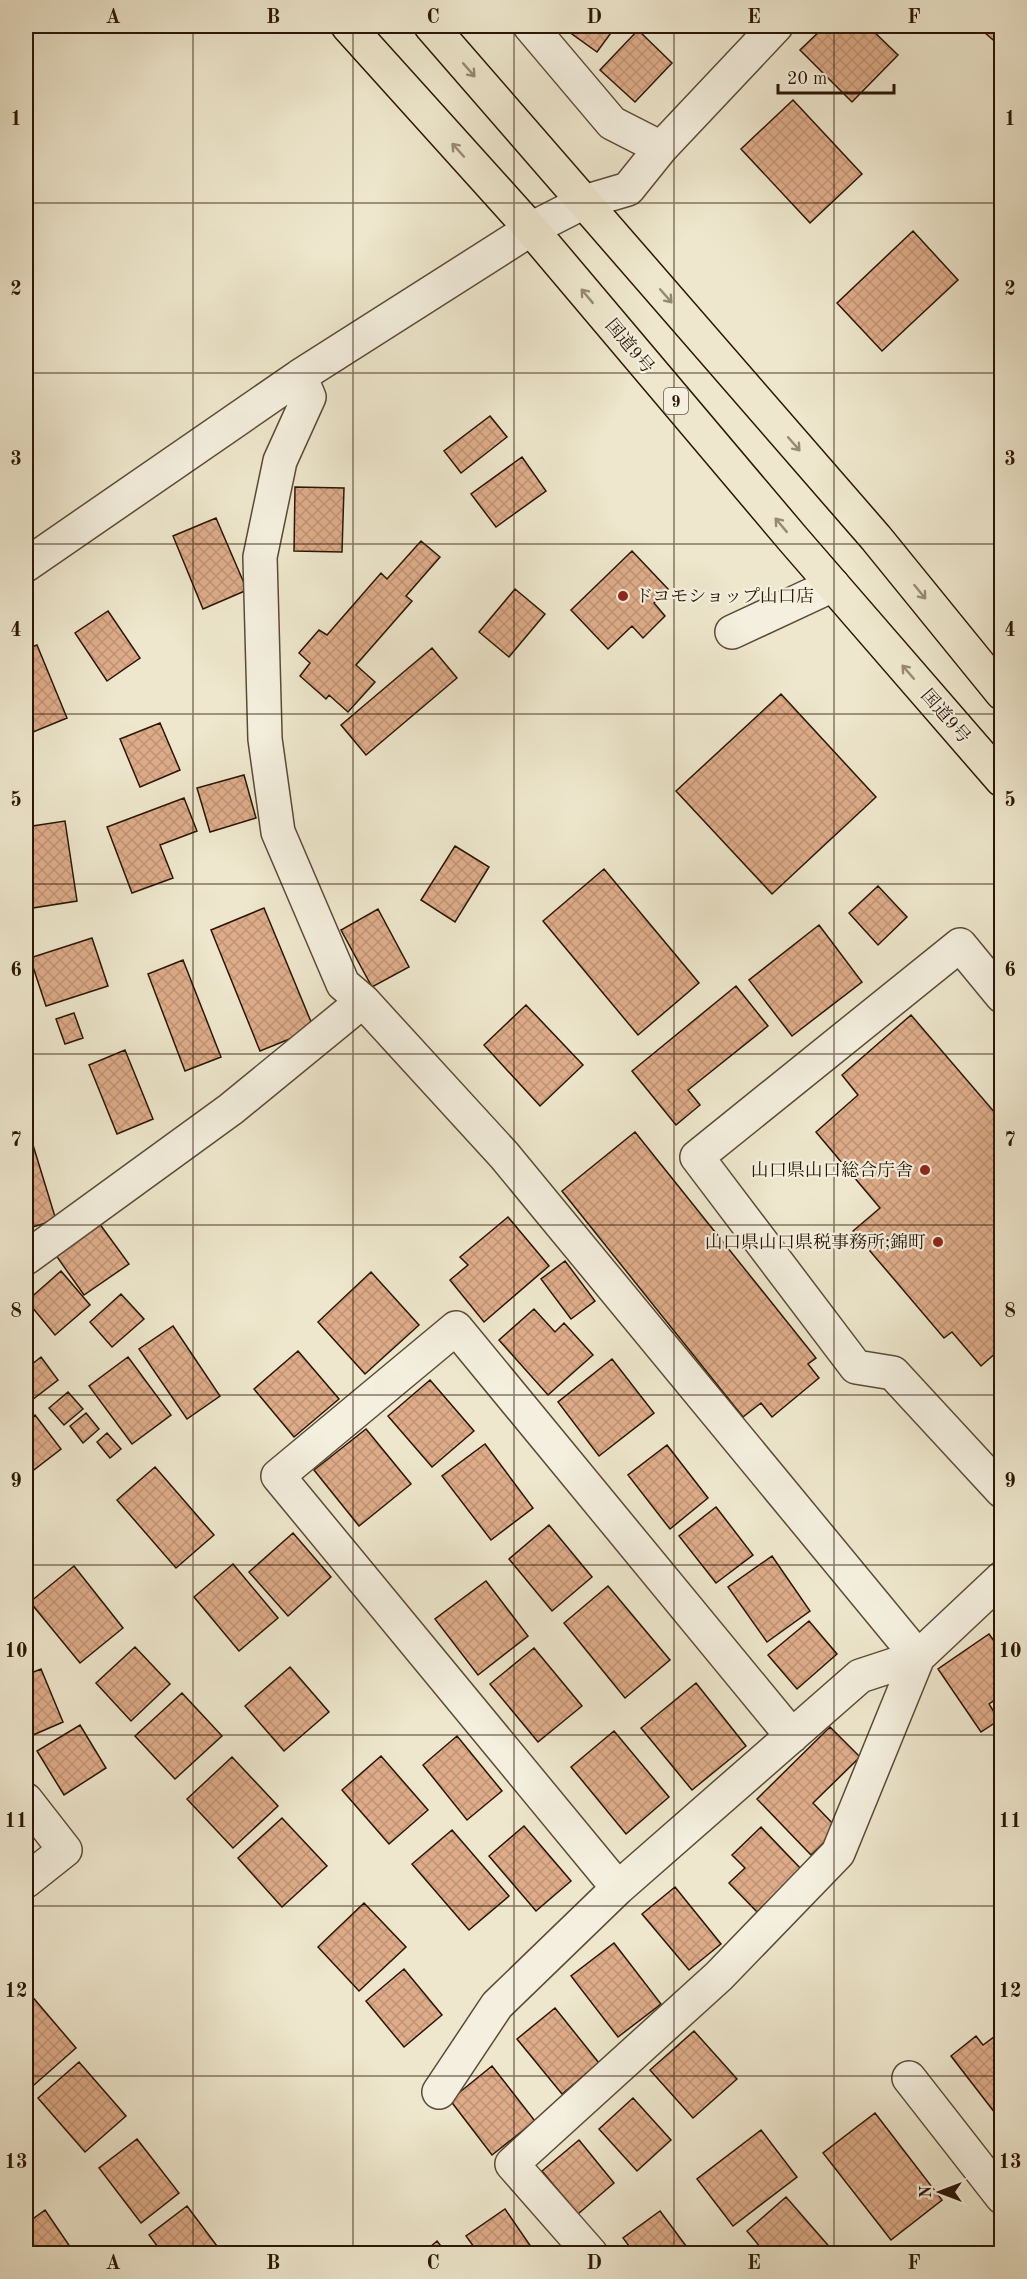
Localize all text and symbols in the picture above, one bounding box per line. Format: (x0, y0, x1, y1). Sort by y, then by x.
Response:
text: A (105, 8, 121, 28)
text: B (266, 8, 280, 28)
text: C (426, 8, 440, 28)
text: D (586, 8, 602, 28)
text: E (747, 8, 761, 28)
text: F (907, 8, 921, 28)
scale bar (778, 57, 894, 95)
one-way arrow (462, 62, 476, 77)
text: 20 m (787, 70, 827, 88)
text: 1 (10, 110, 22, 130)
text: 1 (1004, 110, 1016, 130)
one-way arrow (451, 142, 465, 157)
text: 2 (10, 280, 22, 300)
text: 2 (1004, 280, 1016, 300)
one-way arrow (659, 288, 673, 303)
one-way arrow (580, 289, 594, 304)
street label: 国道9号 (602, 315, 658, 377)
road number: 9 (664, 388, 688, 414)
one-way arrow (787, 436, 801, 451)
text: 3 (10, 450, 22, 470)
text: 3 (1004, 450, 1016, 470)
one-way arrow (774, 518, 788, 533)
one-way arrow (913, 584, 927, 599)
place label: ドコモショップ山口店 (635, 586, 814, 606)
marker: ドコモショップ山口店 (616, 589, 630, 603)
text: 4 (10, 621, 22, 641)
text: 4 (1004, 621, 1016, 641)
one-way arrow (901, 665, 915, 680)
street label: 国道9号 (917, 685, 975, 747)
text: 5 (10, 790, 22, 811)
text: 5 (1004, 790, 1016, 811)
text: 6 (10, 961, 22, 981)
text: 6 (1004, 961, 1016, 981)
text: 7 (10, 1131, 22, 1151)
text: 7 (1004, 1131, 1016, 1151)
place label: 山口県山口総合庁舎 (751, 1160, 913, 1180)
marker: 山口県山口総合庁舎 (918, 1163, 932, 1177)
place label: 山口県山口県税事務所;錦町 (705, 1232, 926, 1252)
marker: 山口県山口県税事務所;錦町 (931, 1235, 945, 1249)
text: 8 (10, 1302, 22, 1322)
text: 8 (1004, 1302, 1016, 1322)
text: 9 (10, 1472, 22, 1492)
text: 9 (1004, 1472, 1016, 1492)
text: 10 (4, 1642, 28, 1662)
text: 10 (998, 1642, 1022, 1662)
text: 11 (4, 1812, 28, 1832)
text: 11 (998, 1812, 1022, 1832)
text: 12 (4, 1982, 28, 2002)
text: 12 (998, 1982, 1022, 2002)
text: 13 (4, 2153, 28, 2173)
text: 13 (998, 2153, 1022, 2173)
north arrow (910, 2162, 970, 2222)
text: N (919, 2185, 935, 2198)
text: A (105, 2254, 121, 2274)
text: B (266, 2254, 280, 2274)
text: C (426, 2254, 440, 2274)
text: D (586, 2254, 602, 2274)
text: E (747, 2254, 761, 2274)
text: F (907, 2254, 921, 2274)

